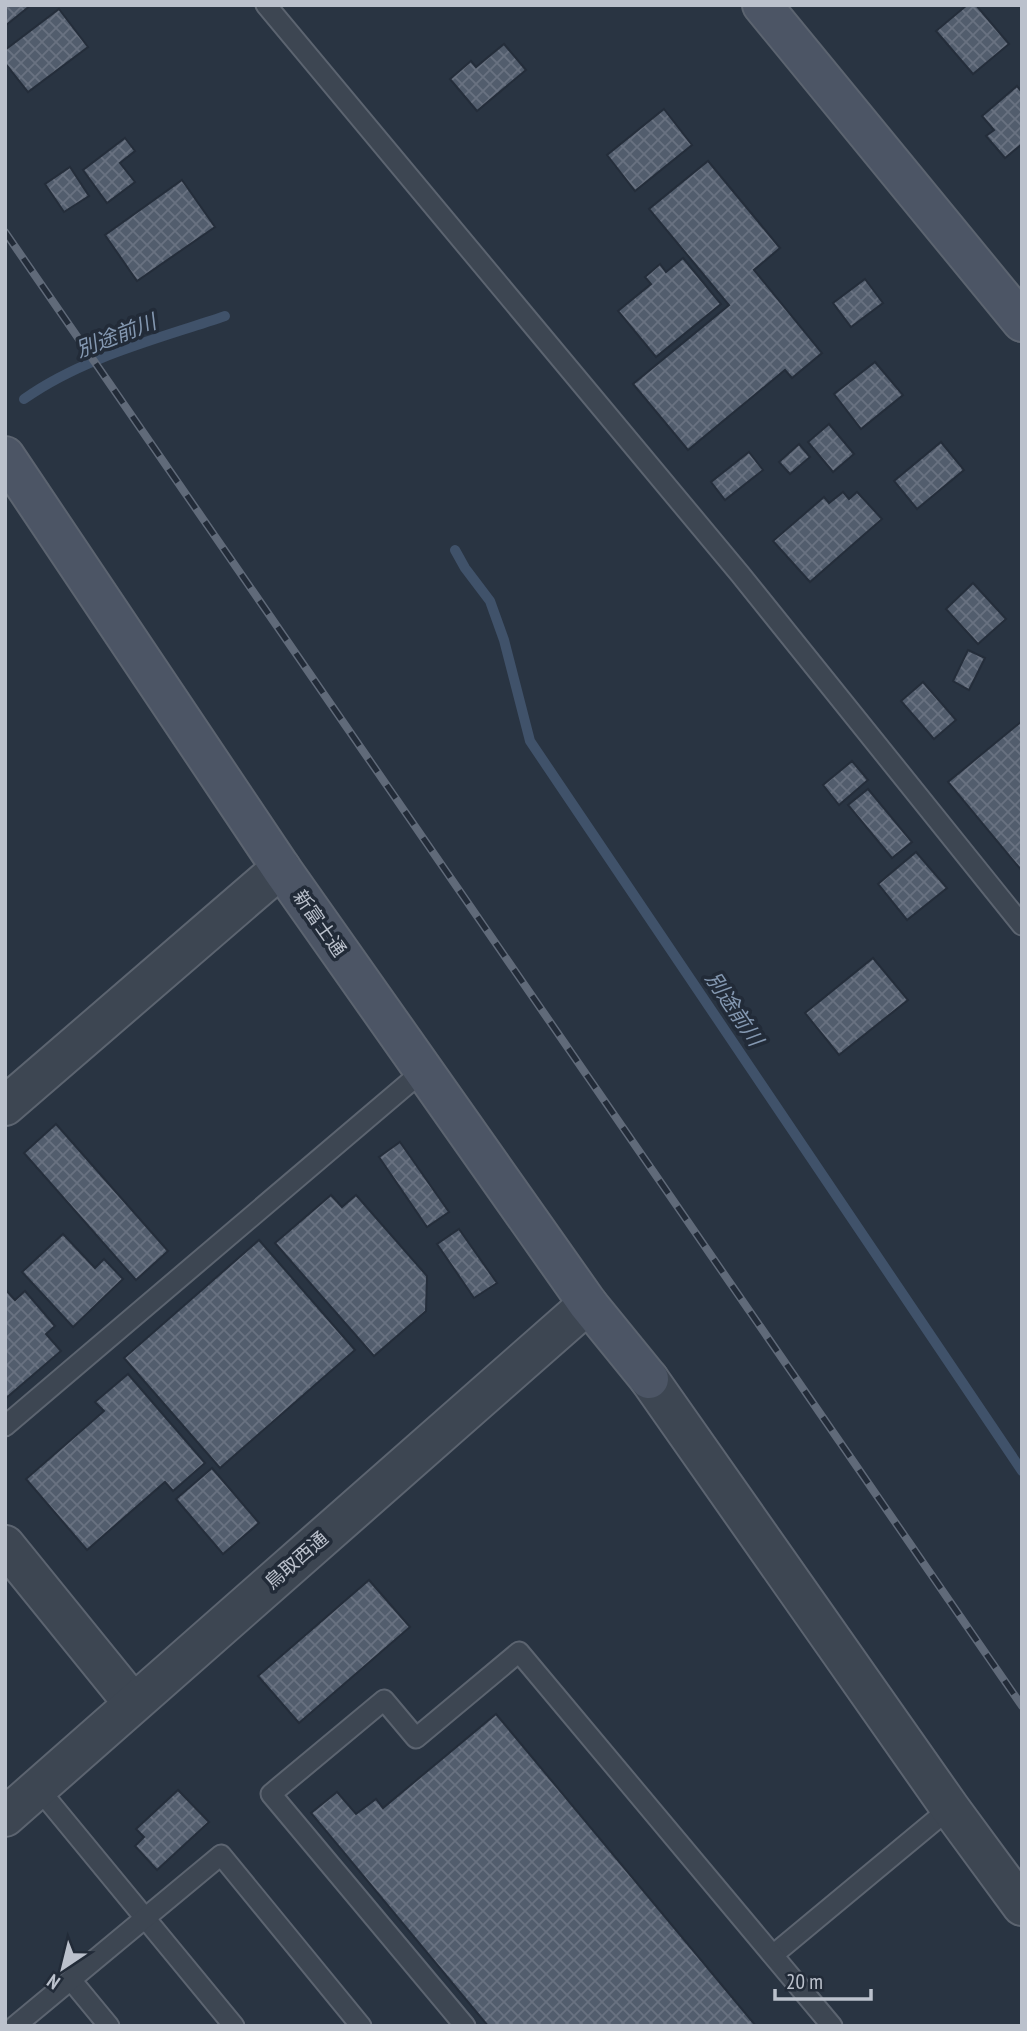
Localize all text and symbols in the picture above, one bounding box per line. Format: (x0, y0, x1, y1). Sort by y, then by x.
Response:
water label: 別途前川 (72, 307, 162, 363)
street label: 新富士通 (288, 885, 352, 961)
water label: 別途前川 (700, 966, 770, 1053)
street label: 鳥取西通 (259, 1526, 333, 1594)
north arrow (28, 1933, 98, 2003)
scale bar (775, 1958, 871, 2002)
text: 20 m (786, 1968, 823, 1995)
text: N (42, 1969, 64, 1995)

